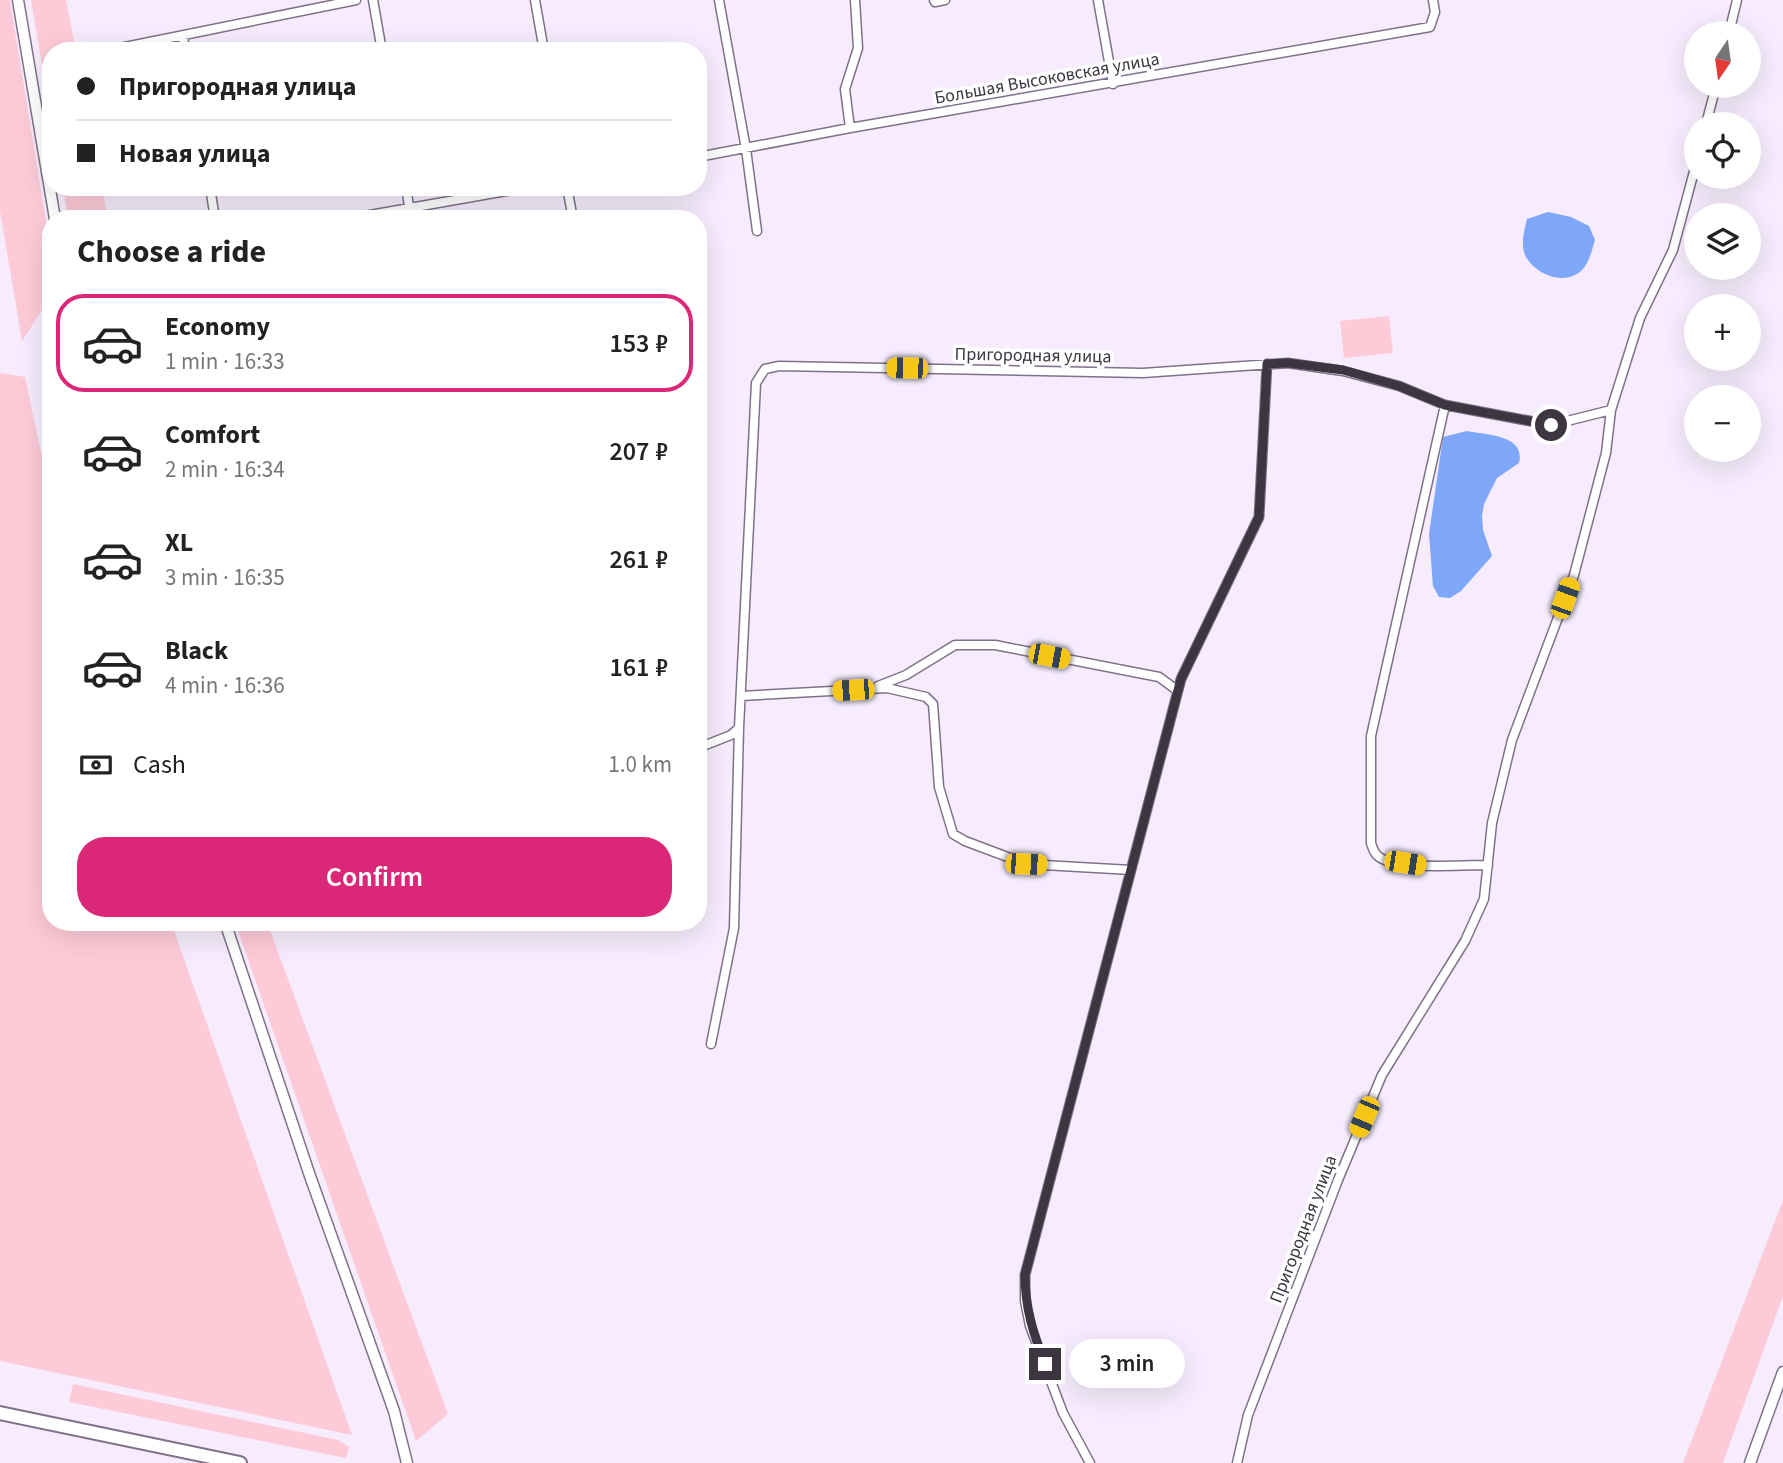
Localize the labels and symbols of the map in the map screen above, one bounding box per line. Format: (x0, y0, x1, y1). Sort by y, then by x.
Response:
north arrow (1684, 21, 1760, 98)
street label: Большая Высоковская улица (933, 46, 1161, 111)
street label: Пригородная улица (954, 342, 1112, 369)
car (886, 357, 929, 379)
route start (1535, 409, 1567, 441)
car (1548, 575, 1583, 621)
car (1027, 642, 1072, 670)
car (832, 678, 875, 702)
car (1383, 849, 1428, 877)
car (1005, 853, 1048, 875)
car (1347, 1094, 1382, 1140)
street label: Пригородная улица (1264, 1152, 1343, 1307)
callout: 3 min (1070, 1340, 1185, 1388)
route end (1029, 1348, 1061, 1380)

